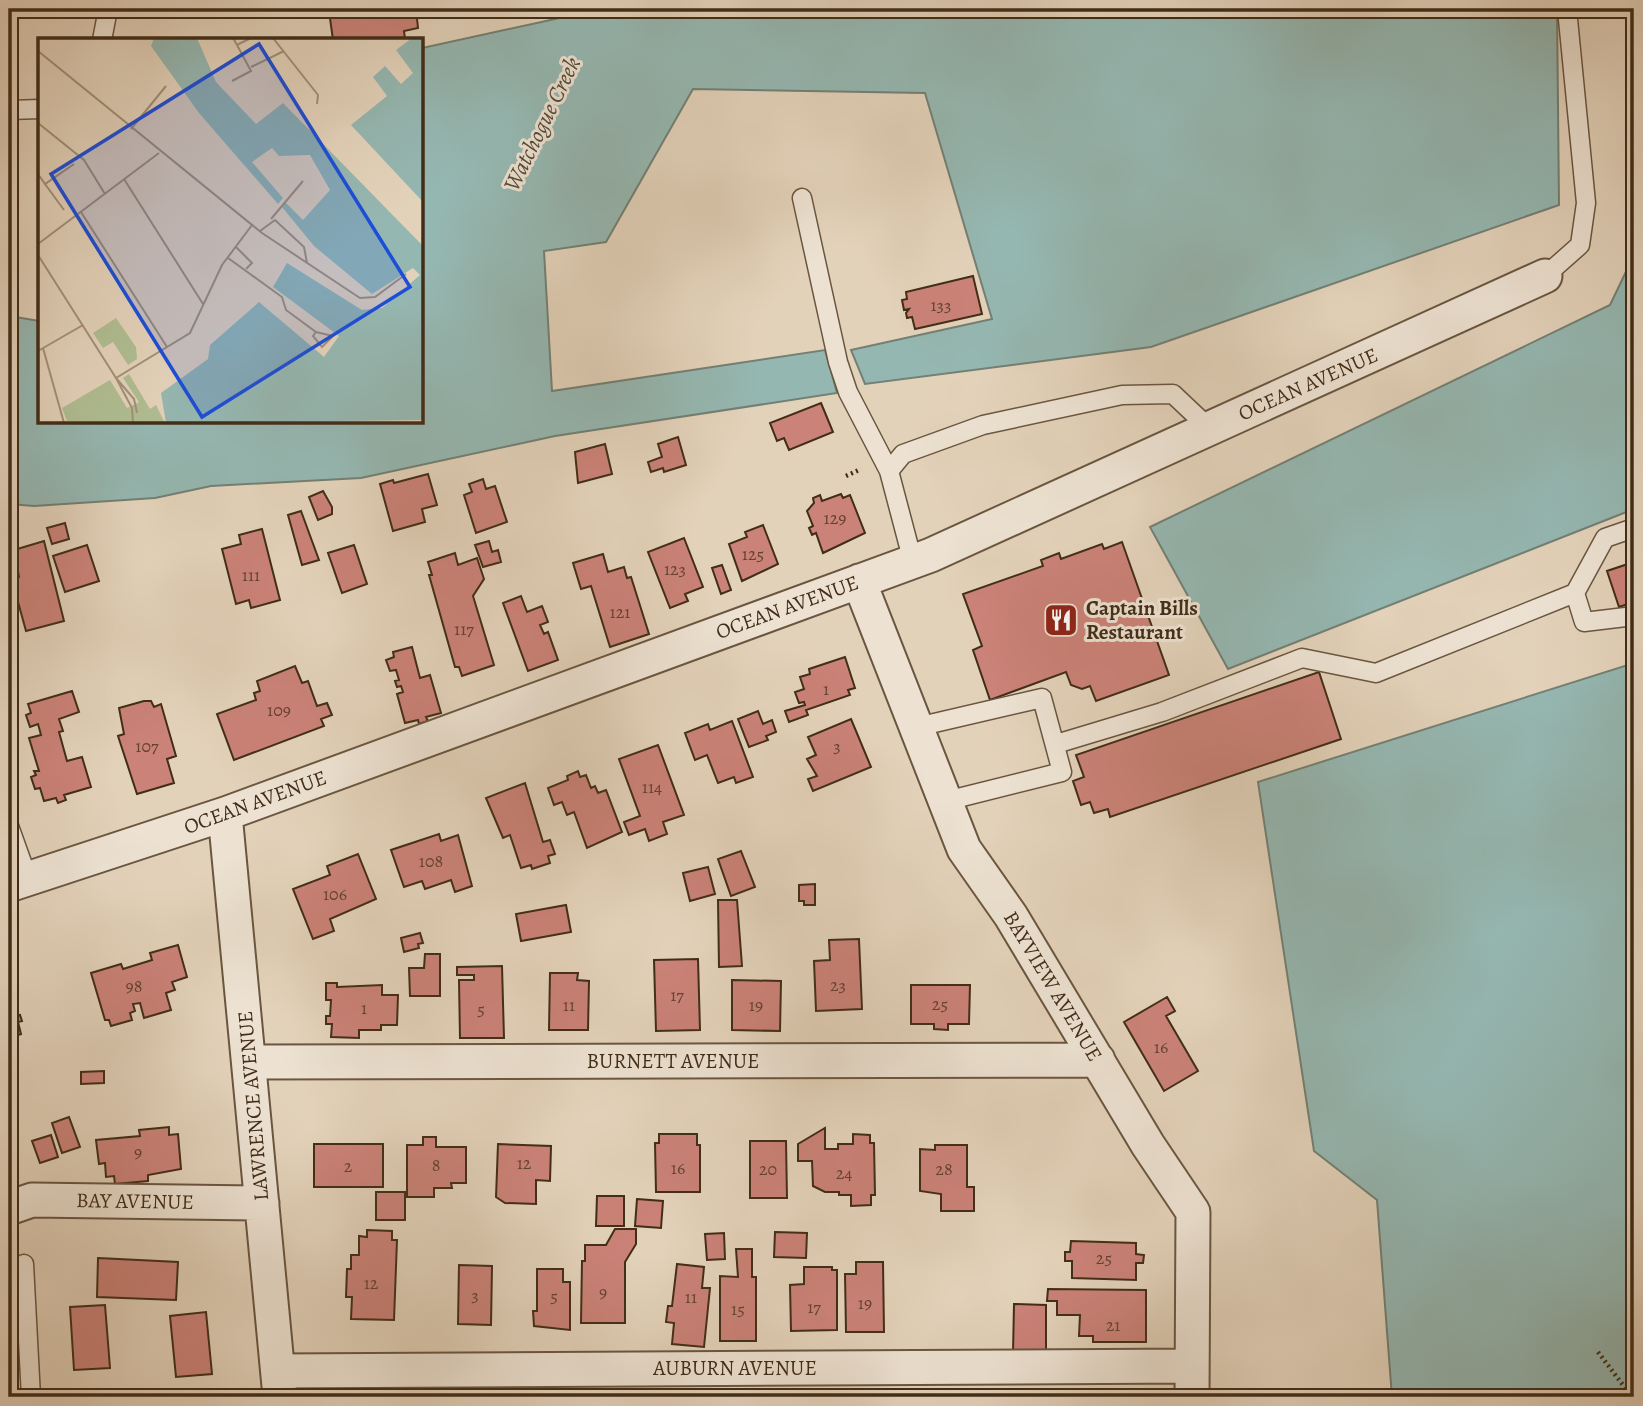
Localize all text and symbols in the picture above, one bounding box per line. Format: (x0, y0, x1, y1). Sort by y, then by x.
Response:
inset map (38, 38, 424, 424)
water label: Watchogue Creek (496, 52, 588, 196)
house number: 133 (930, 293, 952, 317)
street label: OCEAN AVENUE (1234, 341, 1382, 427)
house number: 129 (824, 506, 846, 530)
house number: 125 (742, 542, 764, 566)
house number: 123 (664, 557, 686, 581)
house number: 111 (242, 563, 260, 587)
street label: OCEAN AVENUE (712, 568, 862, 646)
place label: Captain Bills Restaurant (1086, 594, 1198, 646)
house number: 121 (610, 600, 630, 624)
restaurant icon: Captain Bills Restaurant (1042, 601, 1080, 639)
house number: 117 (454, 617, 474, 641)
house number: 1 (823, 677, 829, 701)
house number: 109 (267, 698, 291, 722)
house number: 107 (135, 734, 159, 758)
house number: 3 (833, 734, 841, 758)
street label: OCEAN AVENUE (180, 763, 330, 841)
house number: 114 (642, 775, 662, 799)
house number: 108 (419, 849, 443, 873)
house number: 106 (323, 882, 347, 906)
street label: BAYVIEW AVENUE (997, 906, 1109, 1066)
house number: 23 (830, 973, 846, 997)
house number: 98 (126, 974, 142, 998)
house number: 17 (670, 983, 684, 1007)
house number: 25 (932, 992, 948, 1016)
house number: 11 (563, 993, 575, 1017)
house number: 19 (749, 993, 763, 1017)
house number: 1 (361, 996, 367, 1020)
house number: 5 (477, 997, 485, 1021)
street label: LAWRENCE AVENUE (231, 1010, 275, 1202)
house number: 16 (1154, 1035, 1168, 1059)
street label: BURNETT AVENUE (587, 1047, 759, 1075)
house number: 9 (134, 1140, 142, 1164)
house number: 12 (517, 1151, 532, 1175)
house number: 8 (432, 1153, 440, 1177)
house number: 2 (344, 1154, 353, 1178)
house number: 16 (671, 1156, 685, 1180)
house number: 20 (759, 1157, 777, 1181)
house number: 28 (935, 1157, 953, 1181)
house number: 24 (836, 1161, 852, 1185)
street label: BAY AVENUE (76, 1186, 194, 1216)
house number: 25 (1096, 1246, 1112, 1270)
house number: 12 (364, 1271, 379, 1295)
house number: 9 (599, 1280, 607, 1304)
house number: 3 (471, 1283, 479, 1307)
house number: 5 (550, 1284, 558, 1308)
house number: 11 (685, 1285, 697, 1309)
house number: 19 (858, 1291, 872, 1315)
house number: 17 (807, 1295, 821, 1319)
house number: 15 (731, 1297, 745, 1321)
house number: 21 (1106, 1313, 1120, 1337)
street label: AUBURN AVENUE (652, 1354, 817, 1382)

